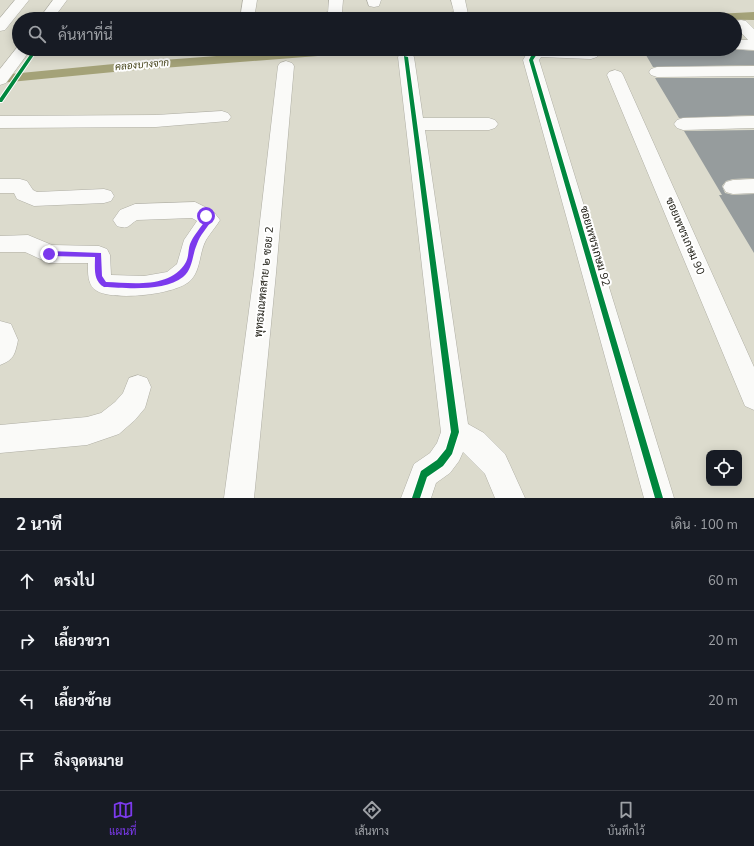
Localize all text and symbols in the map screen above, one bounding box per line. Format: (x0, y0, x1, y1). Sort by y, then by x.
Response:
search box (12, 12, 742, 56)
icon: search (26, 23, 48, 45)
text: ค้นหาที่นี่ (58, 25, 113, 45)
water label: คลองบางจาก (114, 56, 170, 74)
street label: ซอยเพชรเกษม 90 (662, 195, 708, 277)
street label: ซอยเพชรเกษม 92 (576, 204, 614, 288)
route start (197, 207, 215, 225)
street label: พุทธมณฑลสาย ๒ ซอย 2 (251, 226, 278, 338)
route end (40, 245, 58, 263)
map controls (706, 450, 742, 486)
button: locate (706, 450, 742, 486)
text: 2 นาที (16, 513, 62, 536)
text: เดิน · 100 m (670, 516, 738, 534)
icon: ahead (16, 570, 38, 592)
text: ตรงไป (54, 571, 95, 591)
text: 60 m (708, 572, 738, 590)
icon: right (16, 630, 38, 652)
text: เลี้ยวขวา (54, 631, 110, 651)
text: 20 m (708, 632, 738, 650)
icon: left (16, 690, 38, 712)
text: เลี้ยวซ้าย (54, 691, 111, 711)
text: 20 m (708, 692, 738, 710)
icon: arrive (16, 750, 38, 772)
text: ถึงจุดหมาย (54, 751, 124, 771)
tab: แผนที่ (109, 799, 137, 839)
tab: เส้นทาง (355, 799, 389, 839)
tab: บันทึกไว้ (607, 799, 645, 839)

